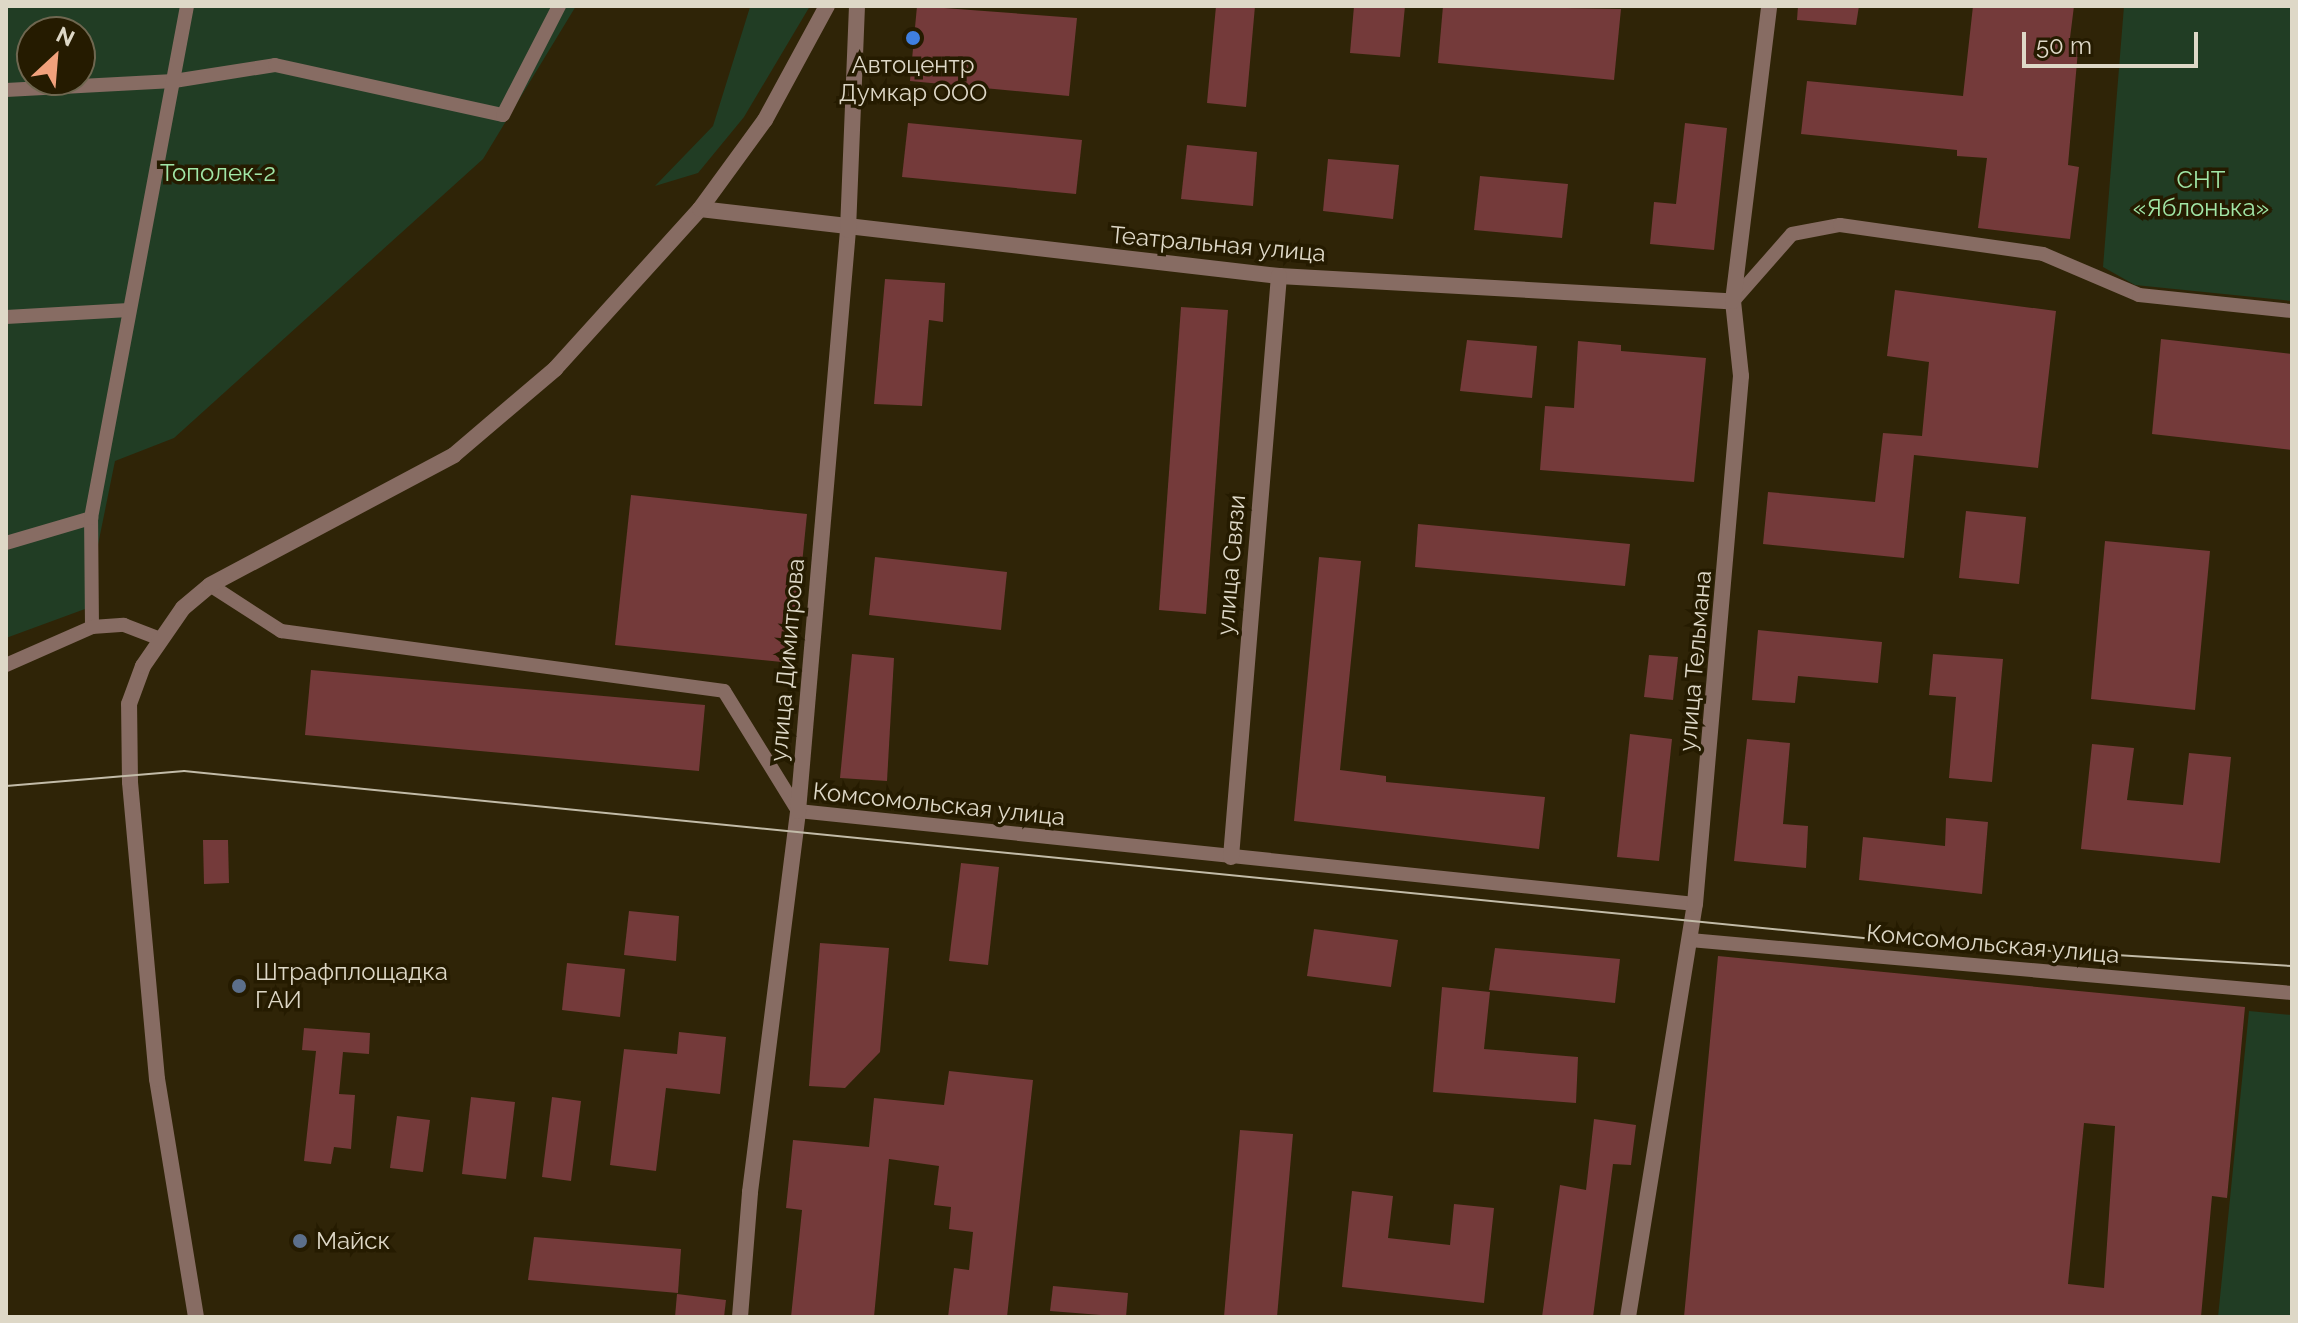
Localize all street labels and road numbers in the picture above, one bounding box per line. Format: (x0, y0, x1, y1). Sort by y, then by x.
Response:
street label: Театральная улица (1109, 220, 1327, 268)
street label: улица Связи (1211, 493, 1251, 637)
street label: улица Димитрова (764, 557, 810, 763)
street label: улица Тельмана (1673, 569, 1717, 753)
street label: Комсомольская улица (811, 776, 1067, 832)
street label: Комсомольская улица (1865, 919, 2121, 969)

